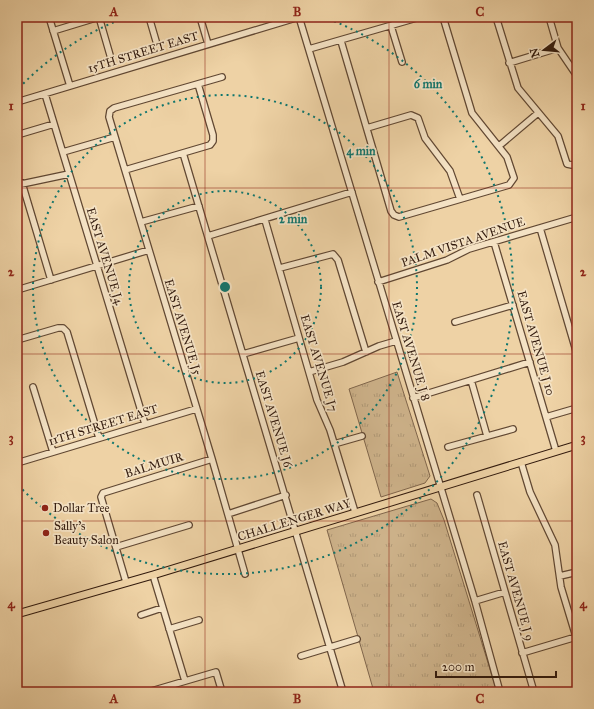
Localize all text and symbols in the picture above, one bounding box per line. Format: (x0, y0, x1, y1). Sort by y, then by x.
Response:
text: A (109, 4, 119, 20)
text: B (293, 4, 302, 20)
text: C (476, 4, 485, 20)
street label: 15TH STREET EAST (86, 29, 200, 75)
north arrow (524, 30, 564, 70)
text: N (527, 46, 542, 59)
text: 6 min (414, 77, 443, 91)
text: 1 (8, 98, 14, 114)
text: 1 (580, 98, 586, 114)
text: 4 min (346, 144, 376, 159)
street label: EAST AVENUE J4 (83, 206, 127, 307)
text: 2 min (279, 212, 308, 226)
street label: PALM VISTA AVENUE (399, 214, 527, 270)
text: 2 (8, 264, 15, 280)
text: 2 (580, 264, 587, 280)
street label: EAST AVENUE J5 (161, 277, 204, 377)
centre of rings (218, 280, 232, 294)
street label: EAST AVENUE J 10 (513, 289, 558, 397)
street label: EAST AVENUE J 8 (388, 300, 433, 403)
street label: EAST AVENUE J7 (297, 313, 340, 413)
street label: EAST AVENUE J6 (252, 369, 296, 470)
street label: 11TH STREET EAST (46, 402, 160, 448)
text: 3 (8, 430, 14, 446)
text: 3 (580, 430, 586, 446)
street label: BALMUIR (123, 449, 185, 481)
street label: CHALLENGER WAY (236, 496, 353, 544)
place label: Dollar Tree (53, 501, 110, 515)
marker: Dollar Tree (40, 503, 50, 513)
place label: Sally's Beauty Salon (54, 519, 119, 547)
marker: Sally's Beauty Salon (41, 528, 51, 538)
street label: EAST AVENUE J 9 (494, 539, 537, 643)
text: 4 (7, 596, 15, 612)
text: 4 (579, 596, 587, 612)
scale bar (436, 653, 556, 679)
text: 200 m (442, 660, 475, 674)
text: A (109, 691, 119, 707)
text: B (293, 691, 302, 707)
text: C (476, 691, 485, 707)

